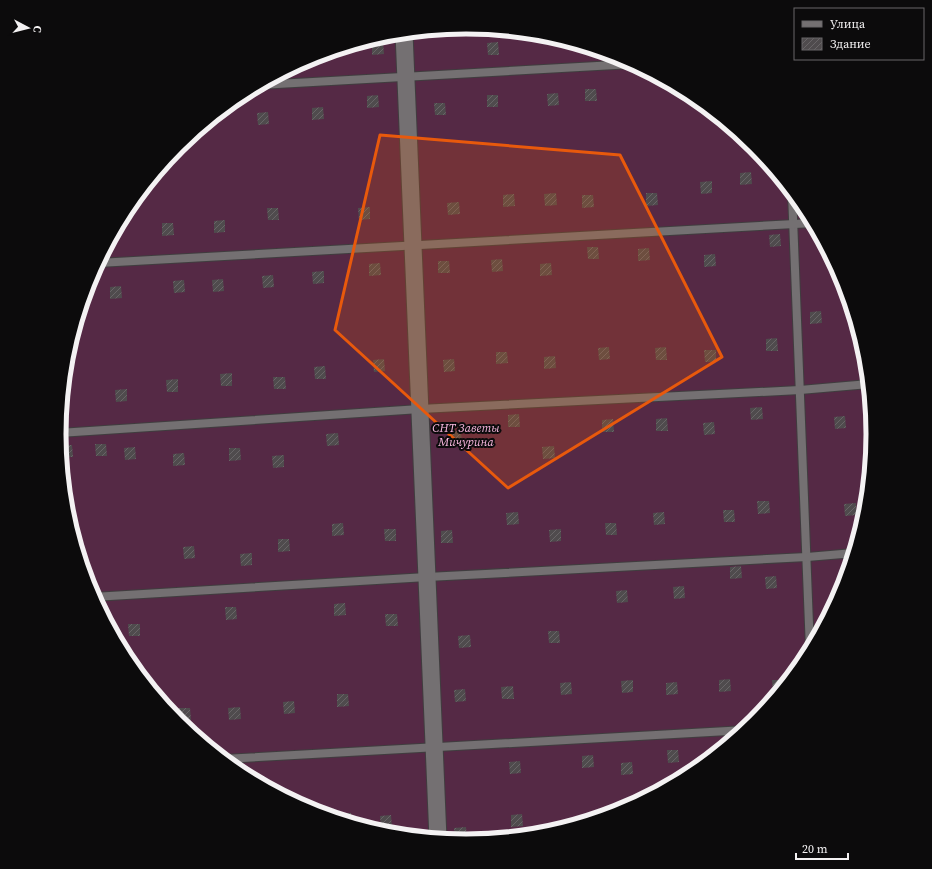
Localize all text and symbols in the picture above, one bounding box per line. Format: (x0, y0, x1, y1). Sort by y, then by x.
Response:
north arrow (8, 8, 48, 48)
legend (794, 8, 924, 60)
text: Улица (830, 16, 866, 32)
text: С (30, 25, 45, 34)
text: Здание (830, 36, 871, 52)
park label: СНТ Заветы Мичурина (432, 420, 500, 450)
scale bar (796, 835, 848, 861)
text: 20 m (802, 841, 828, 857)

